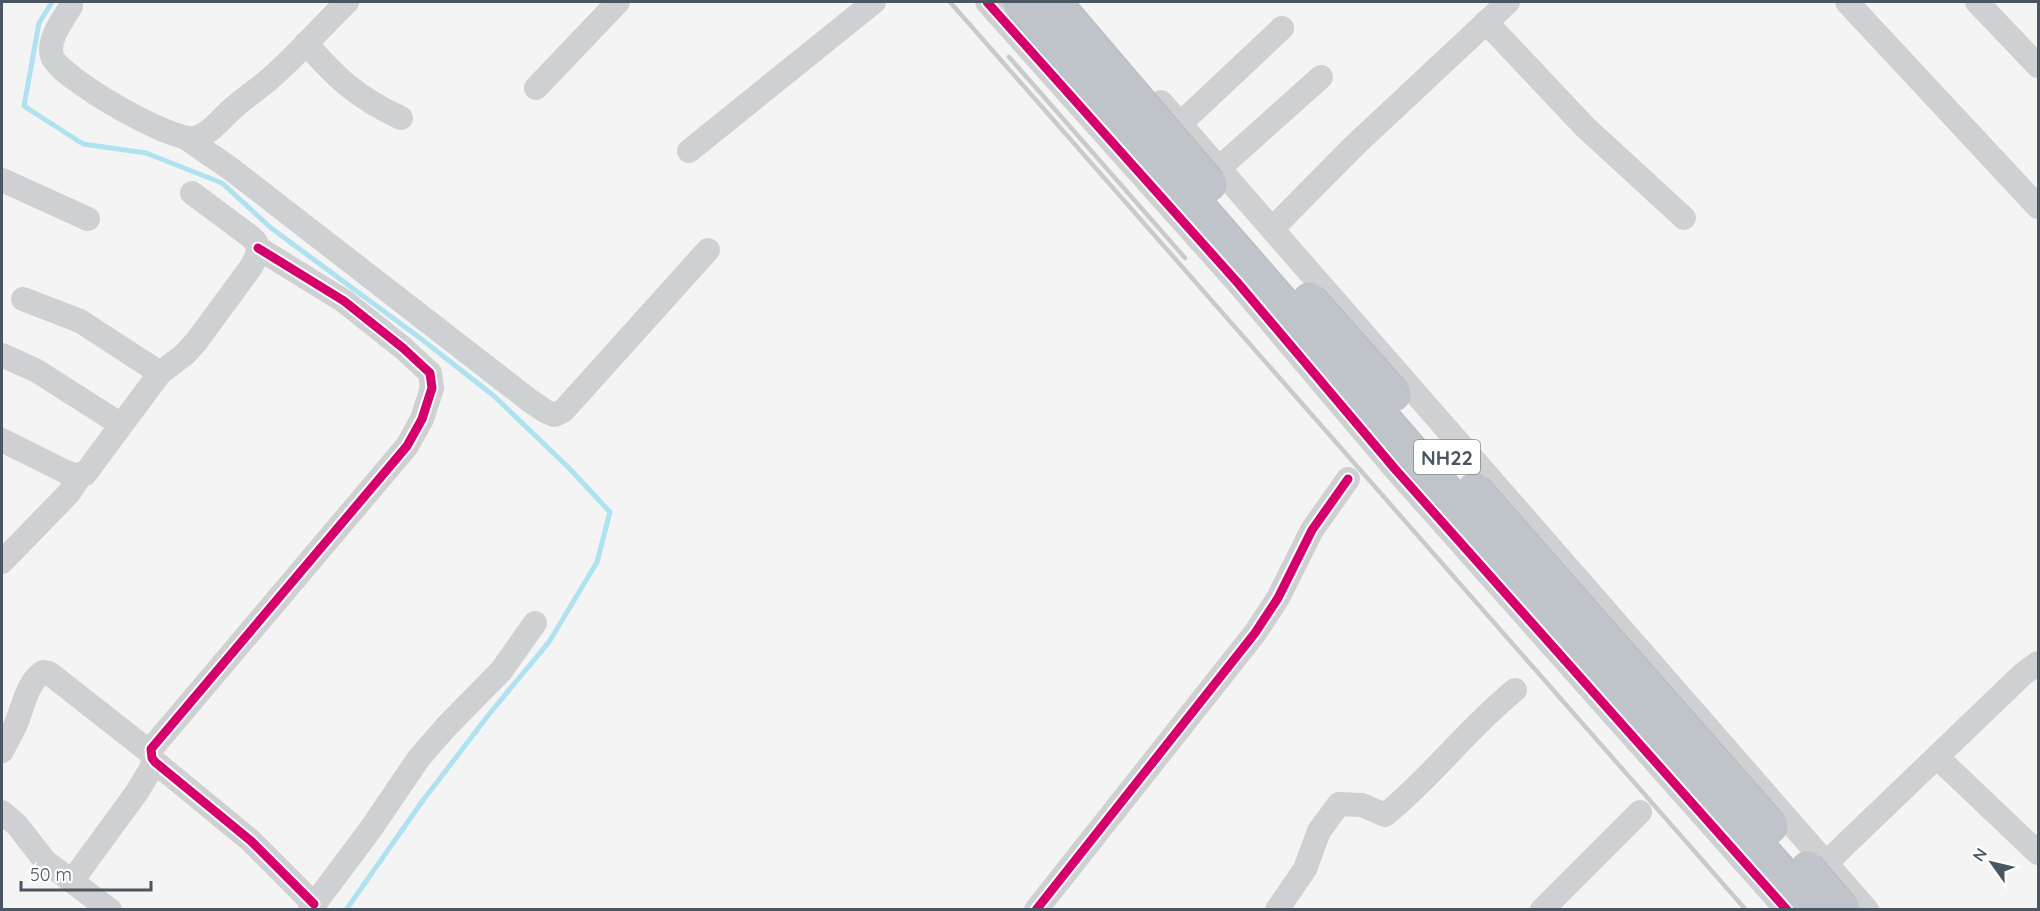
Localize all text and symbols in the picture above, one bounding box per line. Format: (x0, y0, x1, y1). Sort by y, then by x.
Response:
road number: NH22 (1414, 440, 1480, 474)
north arrow (1962, 833, 2022, 893)
text: N (1968, 844, 1991, 865)
scale bar (21, 854, 152, 892)
text: 50 m (30, 863, 72, 886)

